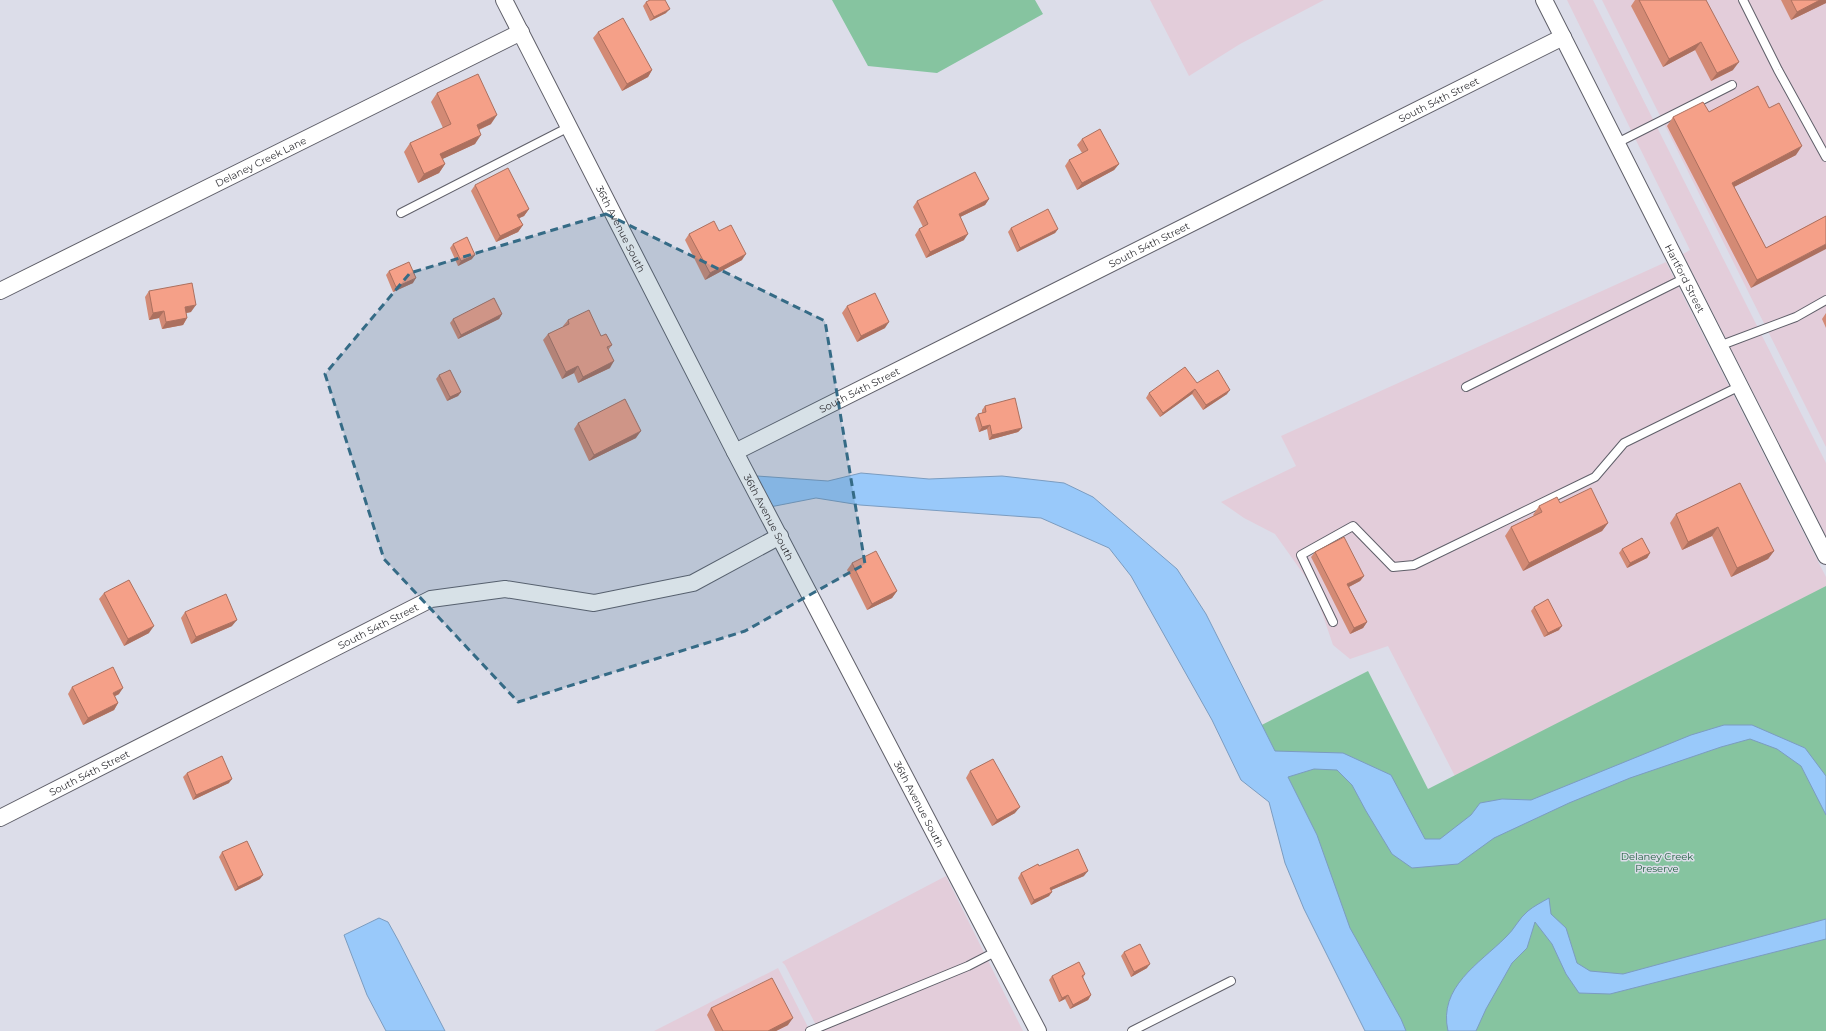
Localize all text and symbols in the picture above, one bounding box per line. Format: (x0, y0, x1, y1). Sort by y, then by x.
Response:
street label: South 54th Street (1396, 74, 1481, 125)
street label: Delaney Creek Lane (213, 133, 308, 190)
street label: 36th Avenue South (593, 183, 648, 274)
street label: South 54th Street (1106, 219, 1191, 270)
street label: Hartford Street (1662, 242, 1708, 315)
street label: South 54th Street (817, 364, 902, 415)
street label: 36th Avenue South (741, 472, 797, 562)
street label: South 54th Street (336, 600, 420, 652)
street label: South 54th Street (47, 747, 132, 799)
street label: 36th Avenue South (891, 759, 947, 849)
park label: Delaney Creek Preserve (1621, 850, 1693, 875)

